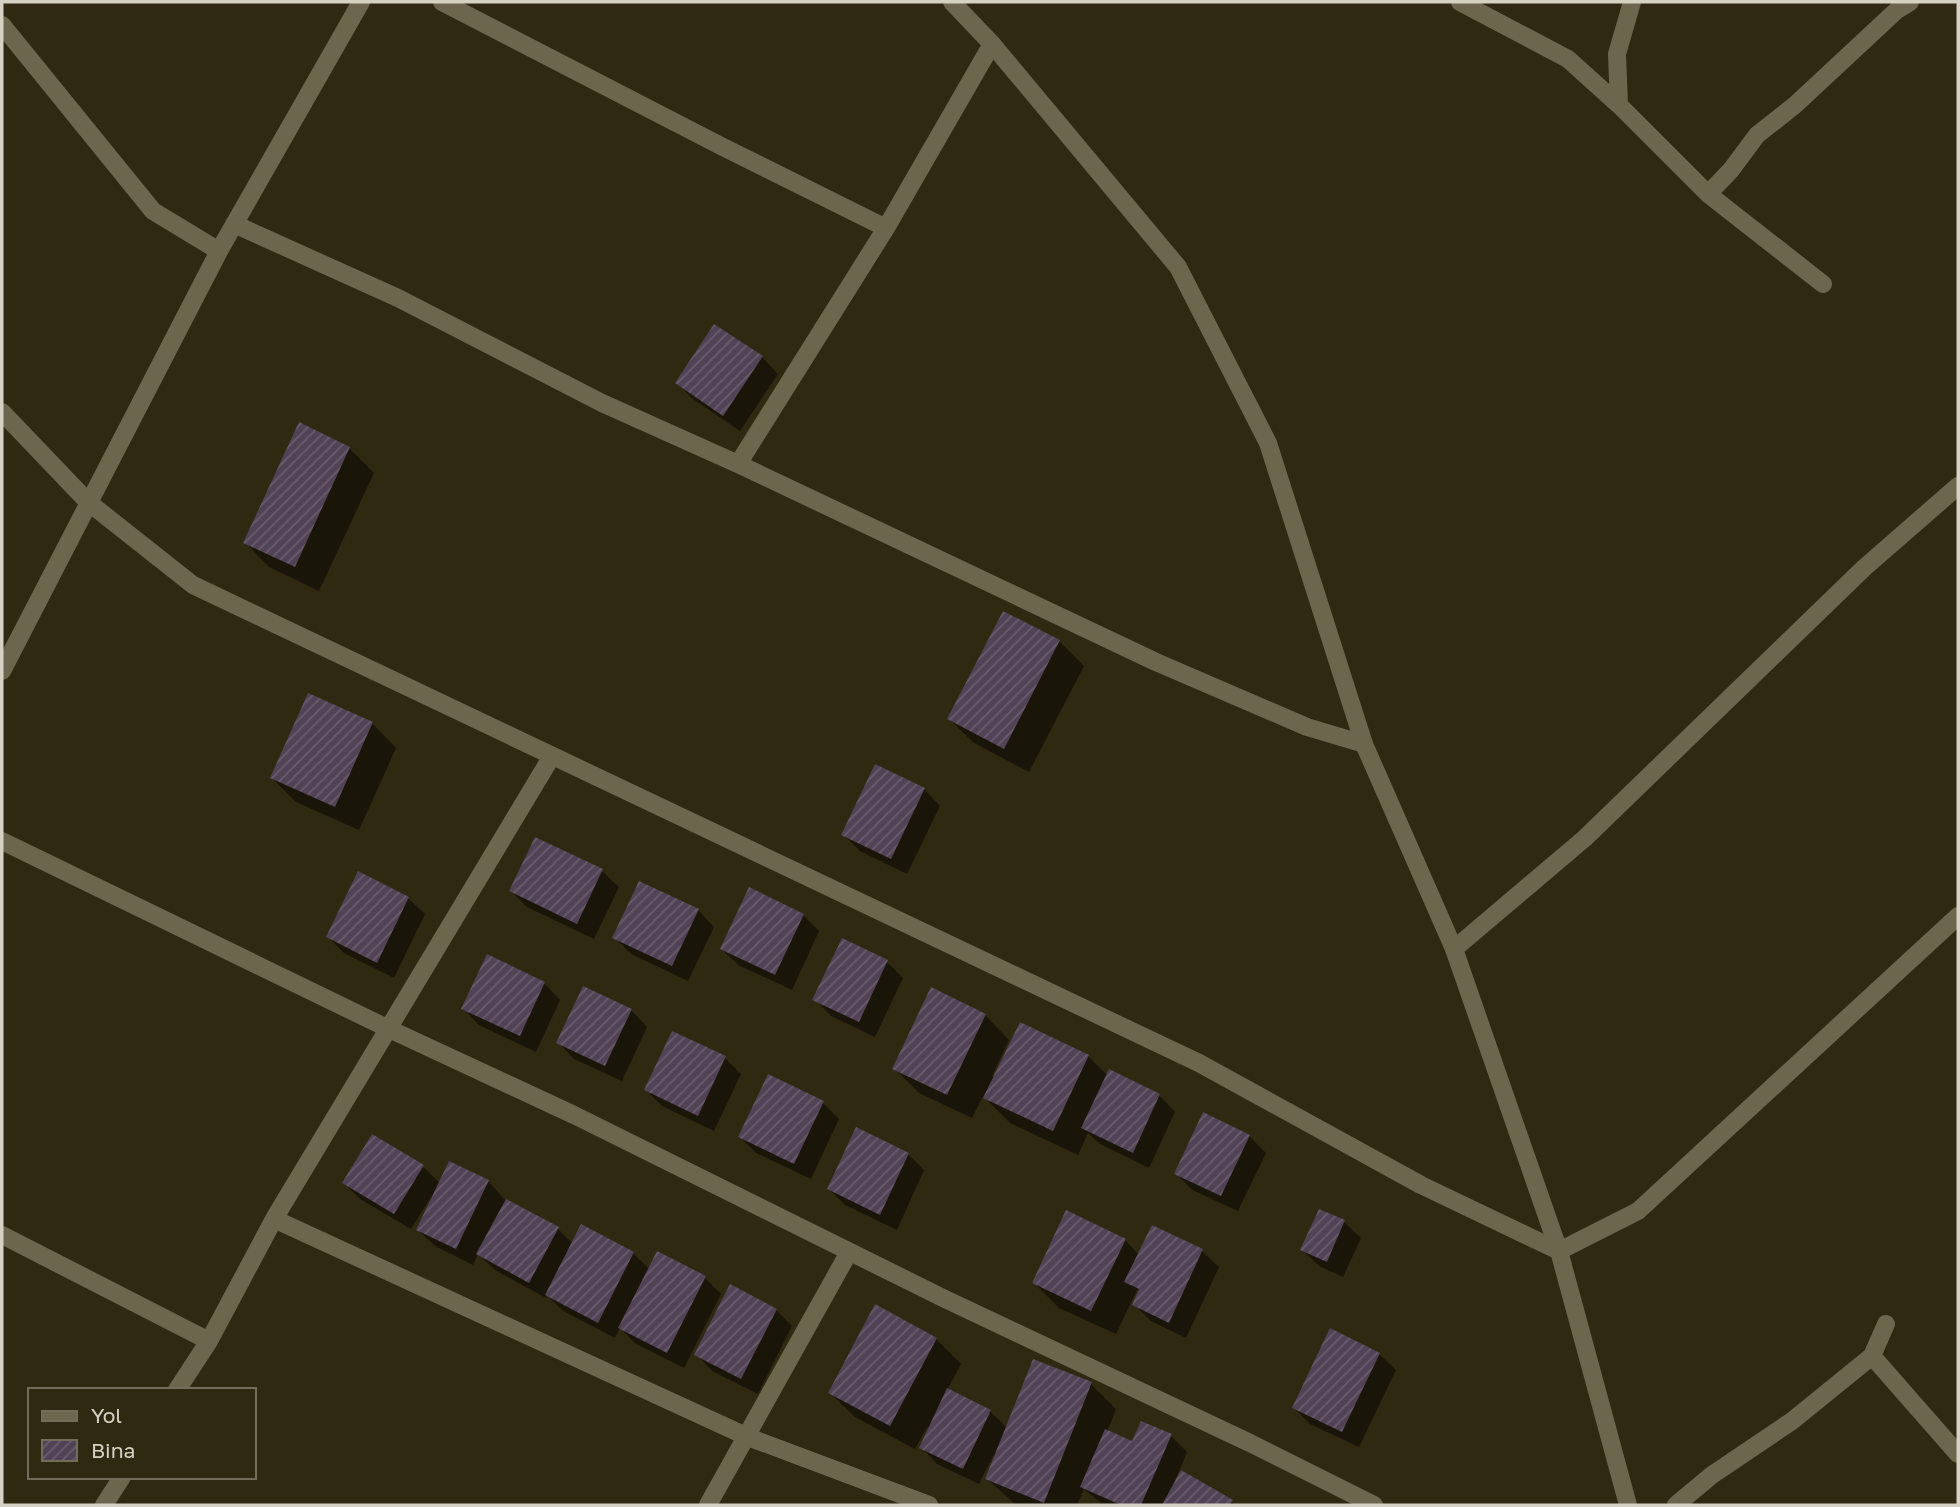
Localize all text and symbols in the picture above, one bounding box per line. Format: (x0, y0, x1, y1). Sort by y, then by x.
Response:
legend (28, 1388, 256, 1479)
text: Yol (91, 1402, 122, 1428)
text: Bina (91, 1437, 135, 1463)

